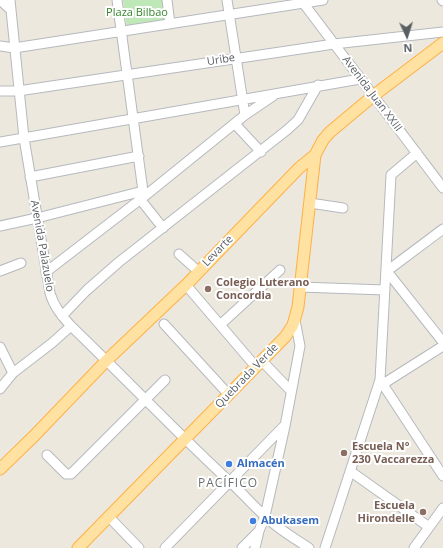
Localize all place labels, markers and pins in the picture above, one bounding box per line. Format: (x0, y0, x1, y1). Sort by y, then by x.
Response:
place label: Colegio Luterano Concordia (216, 276, 309, 302)
marker: Colegio Luterano Concordia (203, 284, 213, 294)
place label: Escuela N° 230 Vaccarezza (352, 440, 434, 466)
marker: Escuela N° 230 Vaccarezza (339, 448, 349, 458)
place label: Almacén (237, 457, 285, 471)
marker: Almacén (224, 459, 234, 469)
place label: Escuela Hirondelle (358, 499, 415, 525)
marker: Escuela Hirondelle (418, 507, 428, 517)
place label: Abukasem (261, 514, 319, 528)
marker: Abukasem (248, 516, 258, 526)

